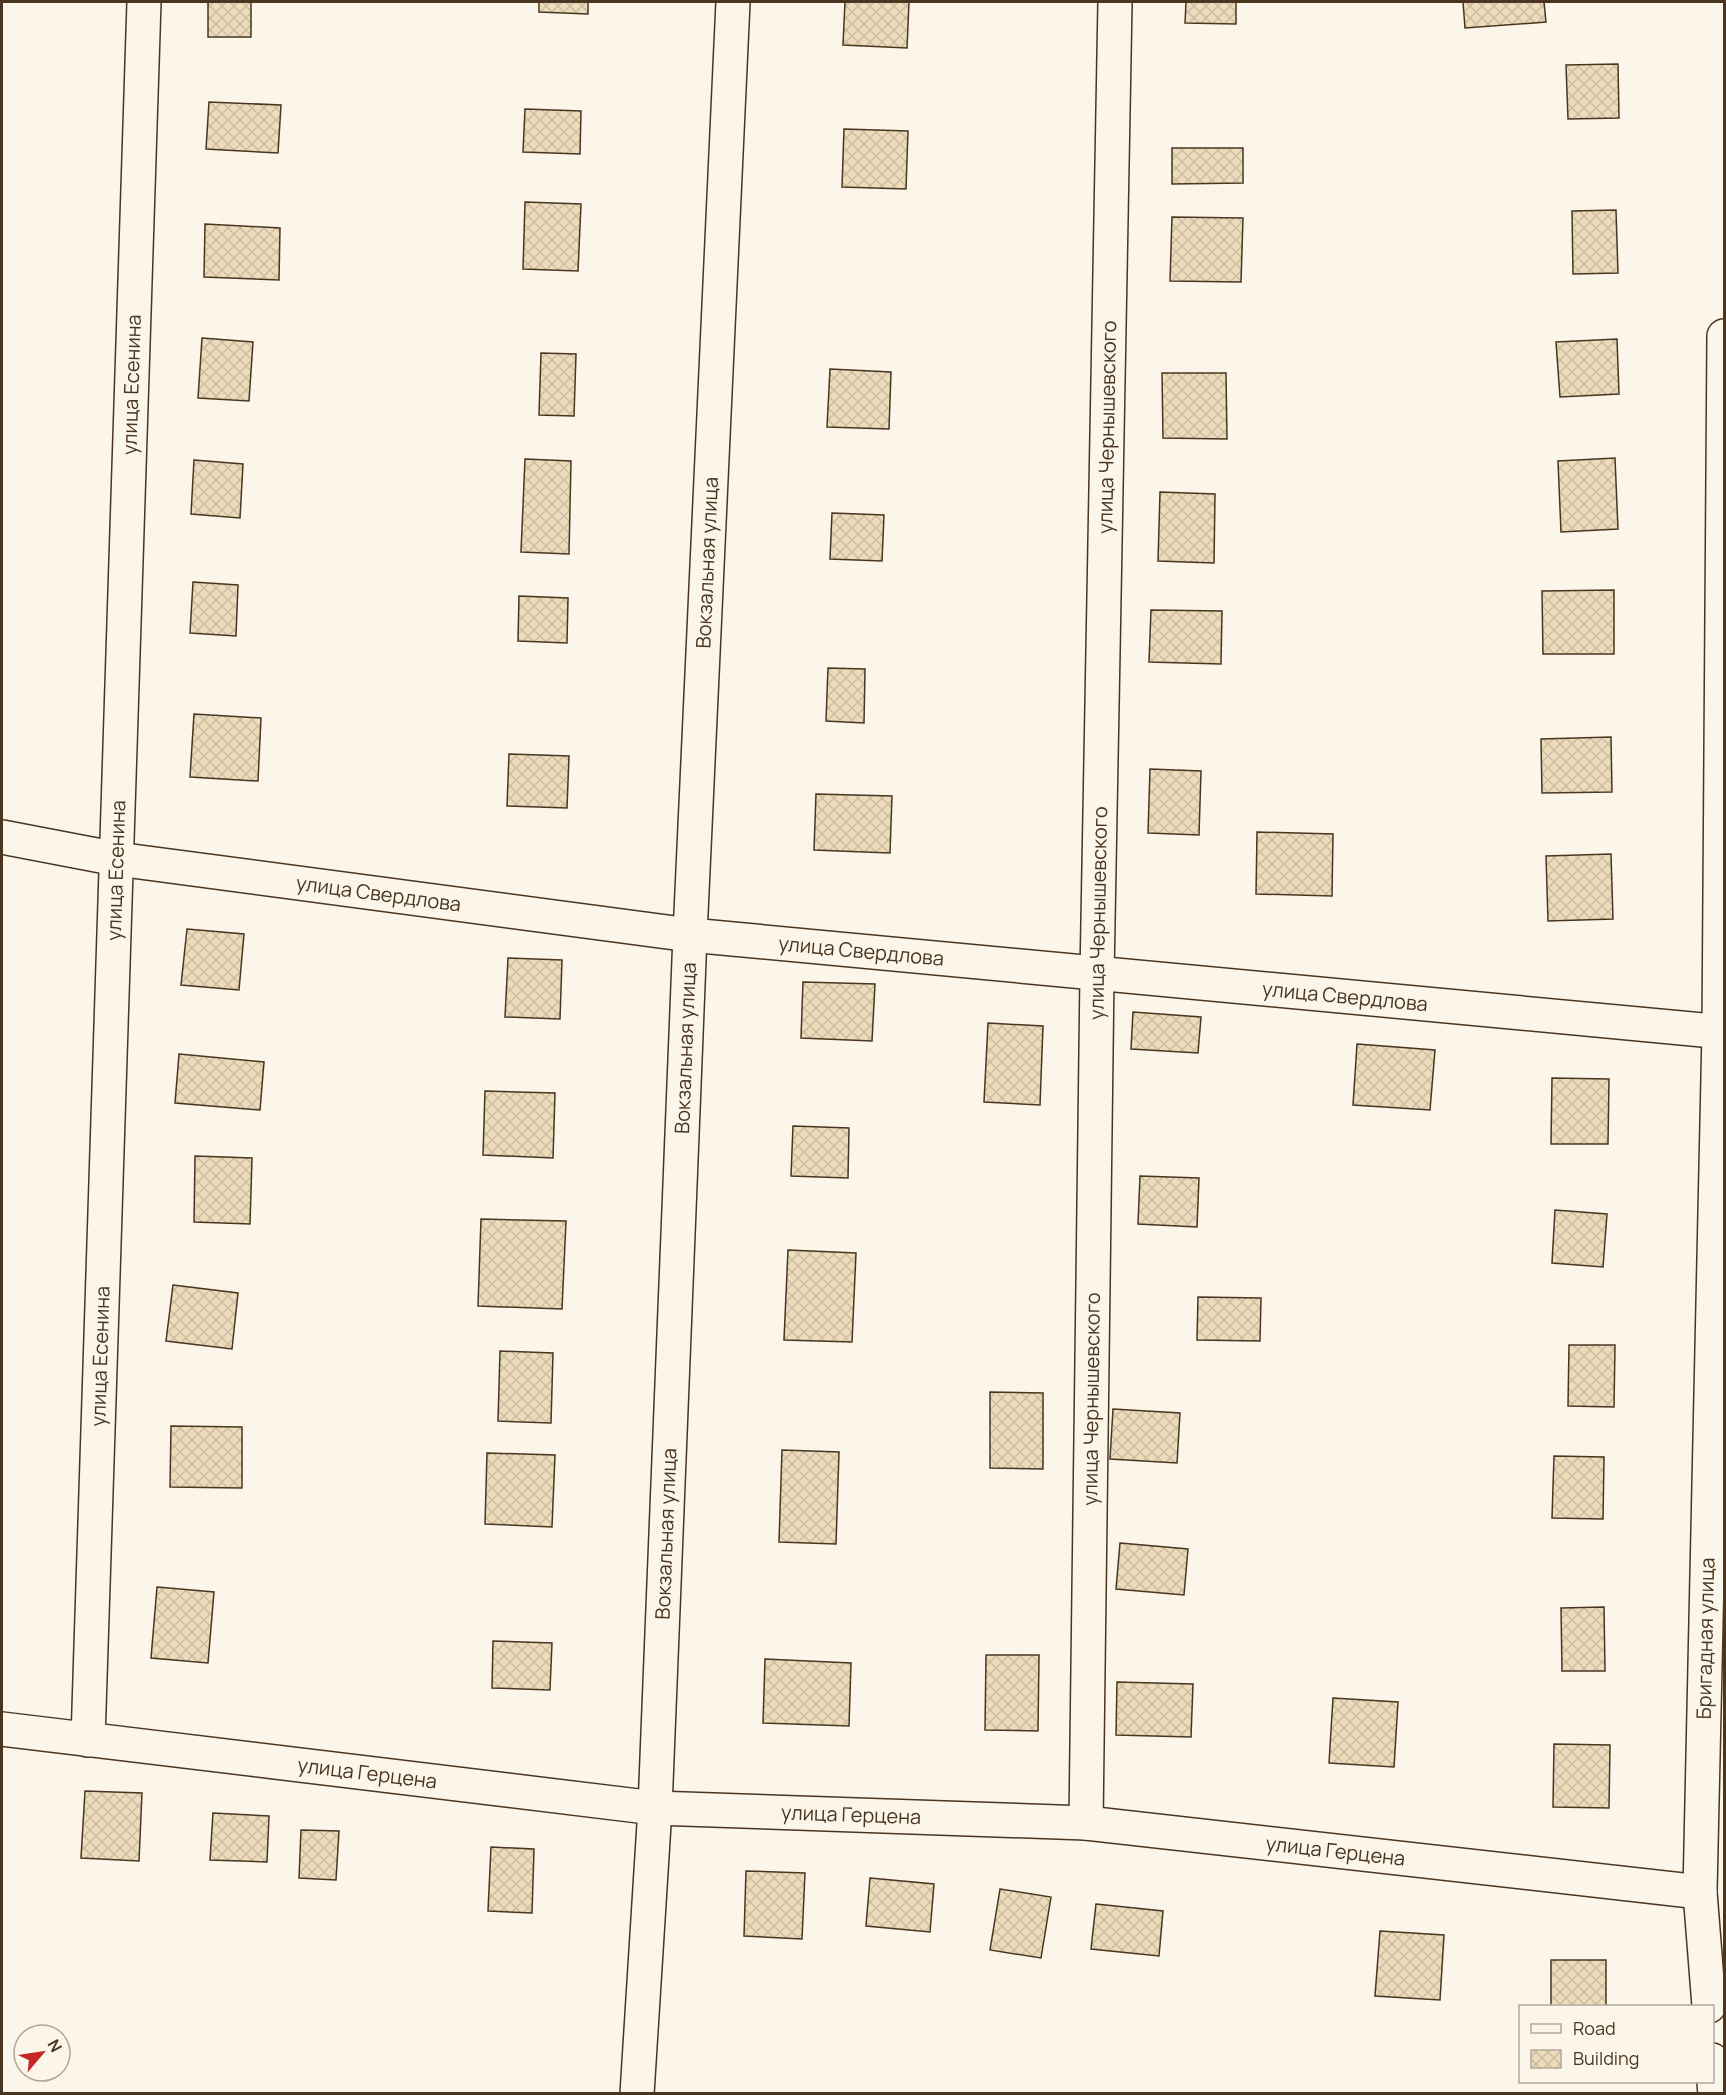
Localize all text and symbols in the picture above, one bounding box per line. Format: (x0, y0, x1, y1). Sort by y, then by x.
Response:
street label: улица Есенина (115, 314, 147, 456)
street label: улица Чернышевского (1091, 320, 1122, 534)
street label: Вокзальная улица (689, 476, 724, 649)
street label: улица Есенина (100, 800, 131, 941)
street label: улица Чернышевского (1082, 806, 1113, 1020)
street label: улица Свердлова (294, 869, 463, 918)
street label: улица Свердлова (777, 929, 945, 972)
street label: Вокзальная улица (668, 962, 702, 1135)
street label: улица Свердлова (1261, 975, 1429, 1017)
street label: улица Есенина (84, 1285, 116, 1427)
street label: улица Чернышевского (1076, 1292, 1106, 1506)
street label: Вокзальная улица (649, 1447, 682, 1620)
street label: Бригадная улица (1690, 1557, 1720, 1720)
street label: улица Герцена (296, 1751, 439, 1795)
street label: улица Герцена (781, 1798, 922, 1830)
street label: улица Герцена (1264, 1829, 1407, 1872)
legend (1519, 2005, 1714, 2083)
text: Road (1573, 2016, 1616, 2040)
north arrow (12, 2023, 72, 2083)
text: N (43, 2035, 68, 2056)
text: Building (1573, 2046, 1639, 2070)

